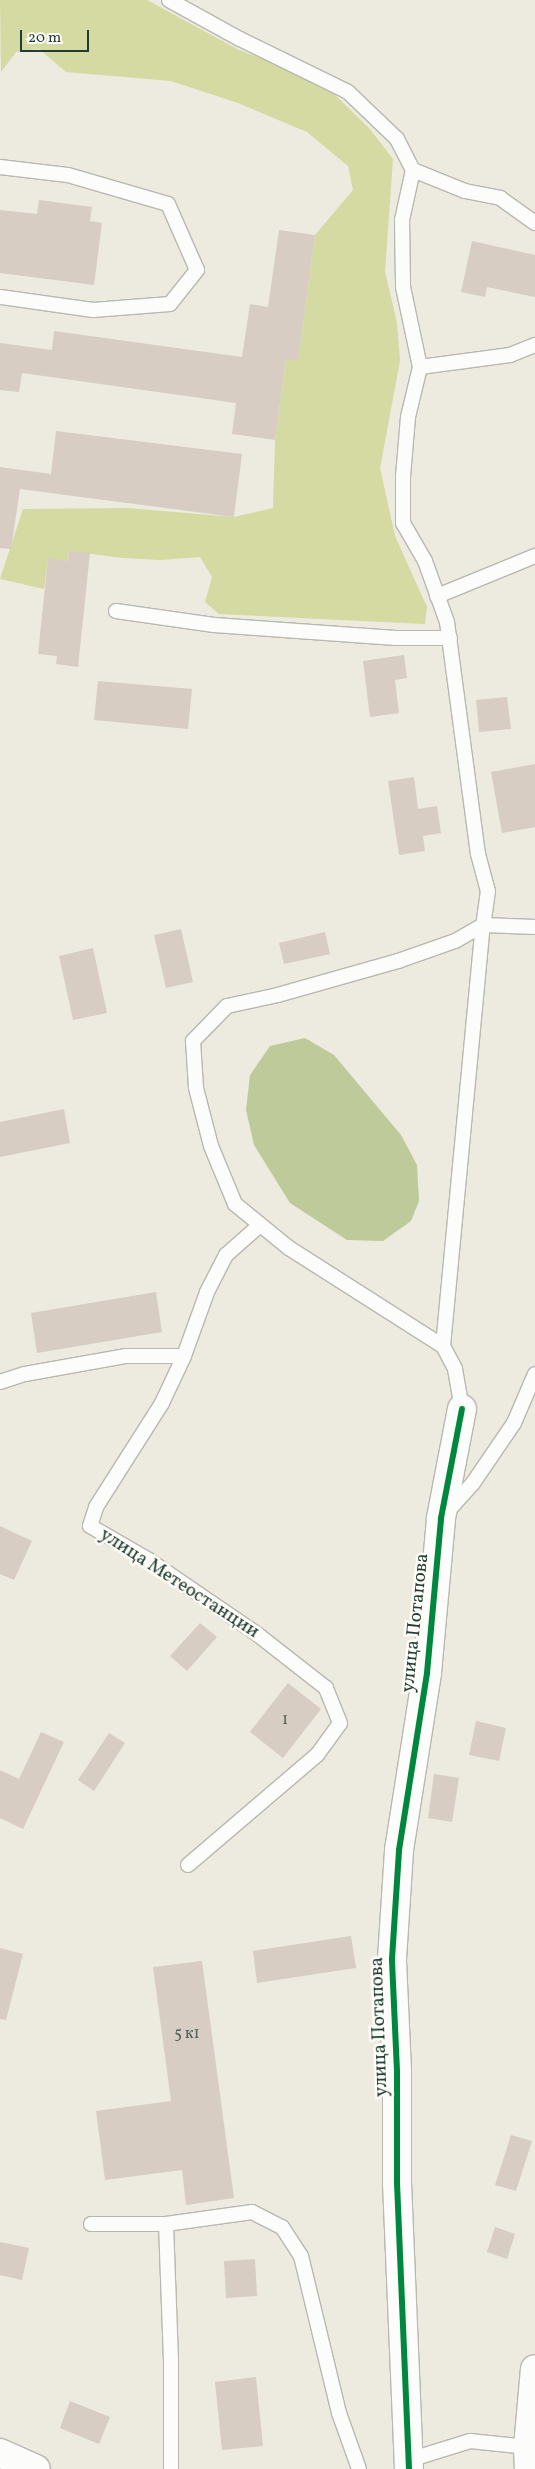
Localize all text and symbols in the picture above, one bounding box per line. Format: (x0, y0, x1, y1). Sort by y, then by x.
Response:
scale bar (22, 20, 91, 52)
text: 20 m (28, 28, 61, 49)
street label: улица Метеостанции (95, 1524, 263, 1644)
street label: улица Потапова (397, 1552, 435, 1694)
house number: 1 (282, 1710, 288, 1730)
street label: улица Потапова (366, 1957, 394, 2097)
house number: 5 к1 (174, 2024, 200, 2044)

